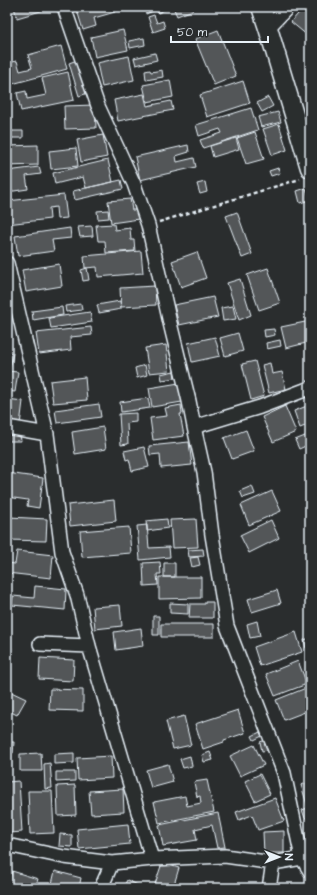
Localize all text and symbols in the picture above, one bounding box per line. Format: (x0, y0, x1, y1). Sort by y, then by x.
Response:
scale bar (171, 18, 268, 44)
text: 50 m (177, 24, 208, 41)
north arrow (259, 837, 299, 877)
text: N (281, 854, 296, 861)

